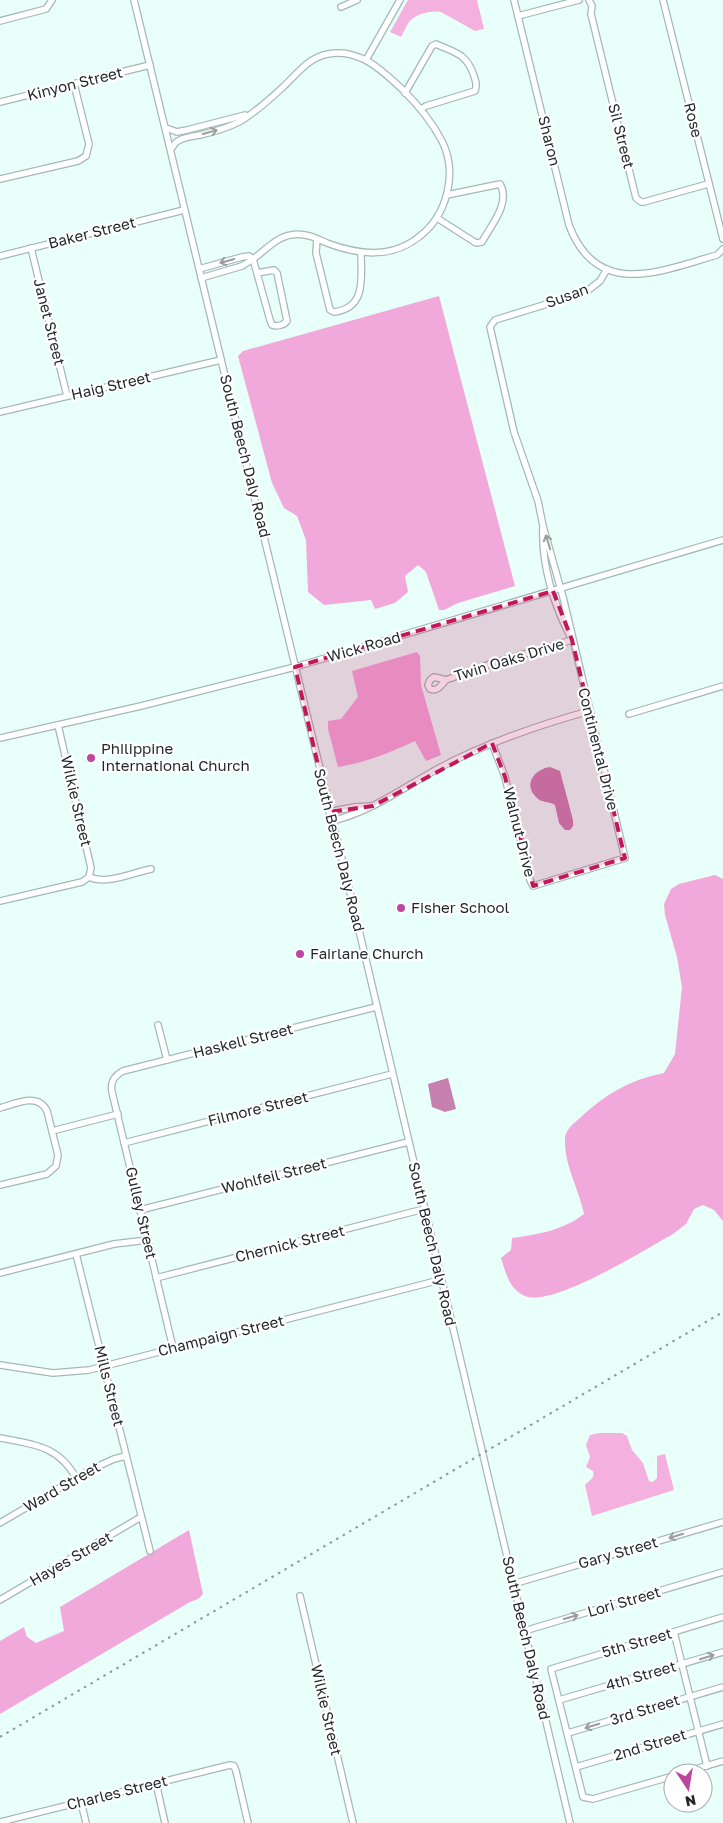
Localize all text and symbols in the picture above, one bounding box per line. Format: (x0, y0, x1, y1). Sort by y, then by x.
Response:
street label: Kinyon Street (25, 62, 124, 104)
street label: Rose (681, 100, 707, 140)
street label: Sil Street (605, 101, 639, 170)
street label: Sharon (535, 114, 565, 168)
one-way arrow (201, 127, 217, 137)
street label: Baker Street (46, 212, 137, 252)
one-way arrow (219, 257, 235, 267)
street label: Janet Street (30, 276, 69, 367)
street label: Susan (543, 279, 591, 311)
street label: Haig Street (69, 367, 152, 403)
street label: South Beech Daly Road (217, 372, 275, 539)
one-way arrow (542, 534, 552, 550)
street label: Wick Road (325, 627, 403, 665)
street label: Twin Oaks Drive (452, 634, 566, 684)
street label: Continental Drive (575, 686, 623, 812)
place label: Philippine International Church (101, 739, 250, 774)
marker: Philippine International Church (85, 752, 97, 764)
street label: Wilkie Street (58, 754, 96, 848)
street label: South Beech Daly Road (311, 766, 369, 933)
street label: Walnut Drive (500, 785, 540, 879)
place label: Fisher School (411, 898, 509, 916)
marker: Fisher School (395, 902, 407, 914)
place label: Fairlane Church (310, 944, 424, 962)
marker: Fairlane Church (294, 948, 306, 960)
street label: Haskell Street (191, 1019, 295, 1061)
street label: Filmore Street (206, 1087, 310, 1129)
street label: Wohlfeil Street (219, 1153, 328, 1197)
street label: South Beech Daly Road (405, 1160, 461, 1327)
street label: Gulley Street (123, 1165, 161, 1261)
street label: Chernick Street (233, 1221, 346, 1265)
street label: Champaign Street (156, 1311, 286, 1359)
street label: Mills Street (91, 1343, 129, 1428)
street label: Ward Street (20, 1457, 103, 1515)
street label: Hayes Street (26, 1527, 115, 1589)
street label: Gary Street (576, 1532, 660, 1572)
one-way arrow (669, 1532, 685, 1542)
street label: South Beech Daly Road (499, 1554, 555, 1721)
street label: Lori Street (585, 1582, 662, 1620)
one-way arrow (563, 1612, 579, 1622)
street label: 5th Street (600, 1623, 674, 1661)
one-way arrow (698, 1652, 714, 1662)
street label: 4th Street (603, 1656, 678, 1694)
street label: Wilkie Street (308, 1663, 346, 1757)
street label: 3rd Street (608, 1690, 682, 1728)
one-way arrow (585, 1721, 601, 1731)
street label: 2nd Street (611, 1724, 688, 1764)
north arrow (663, 1763, 713, 1813)
street label: Charles Street (65, 1771, 169, 1813)
text: N (684, 1792, 698, 1811)

